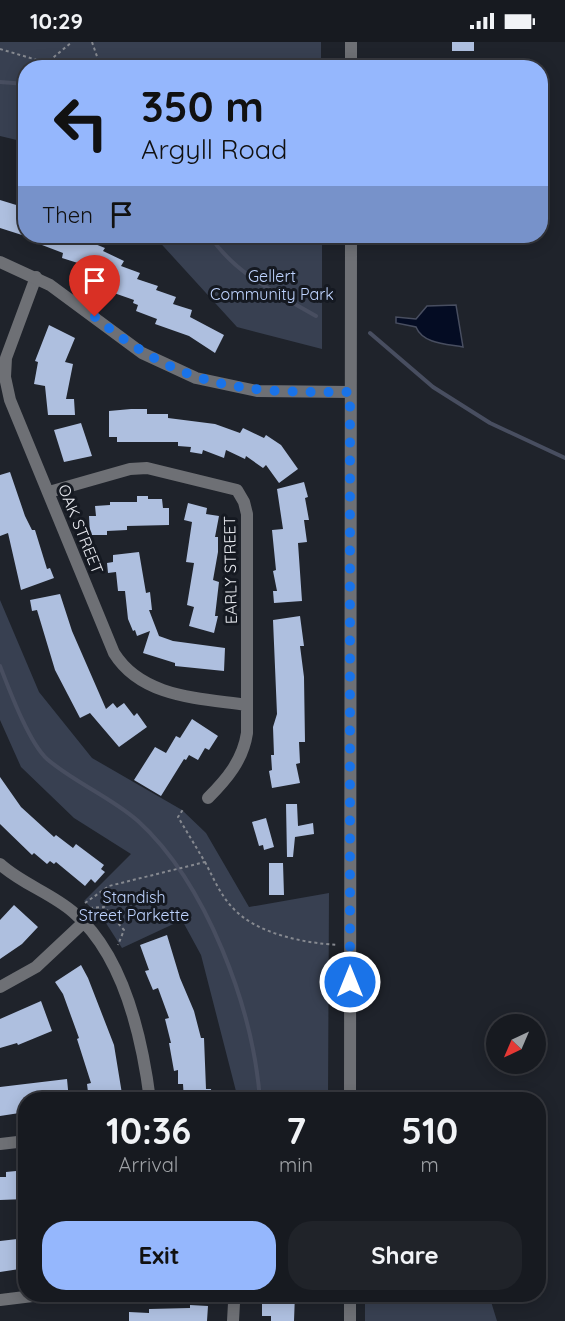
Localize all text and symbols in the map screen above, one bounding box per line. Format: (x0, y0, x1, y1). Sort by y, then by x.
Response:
text: 10:29 (30, 7, 83, 35)
text: 350 m (141, 80, 264, 133)
icon: left (42, 84, 120, 162)
text: Argyll Road (141, 132, 287, 166)
icon: arrive (105, 198, 138, 231)
text: Then (42, 201, 93, 229)
pin (69, 255, 120, 317)
icon: arrive (78, 264, 111, 297)
park label: Gellert Community Park (210, 266, 334, 304)
street label: OAK STREET (54, 481, 108, 577)
street label: EARLY STREET (219, 515, 241, 624)
park label: Standish Street Parkette (79, 887, 189, 925)
position arrow (318, 950, 382, 1014)
north arrow (486, 1014, 546, 1074)
map controls (486, 1014, 546, 1074)
text: 10:36 (106, 1108, 191, 1153)
text: 7 (286, 1108, 306, 1153)
text: 510 (401, 1108, 458, 1153)
text: Arrival (119, 1152, 178, 1177)
text: min (279, 1152, 313, 1177)
text: m (420, 1152, 439, 1177)
button: Exit (42, 1221, 276, 1290)
button: Share (288, 1221, 522, 1290)

